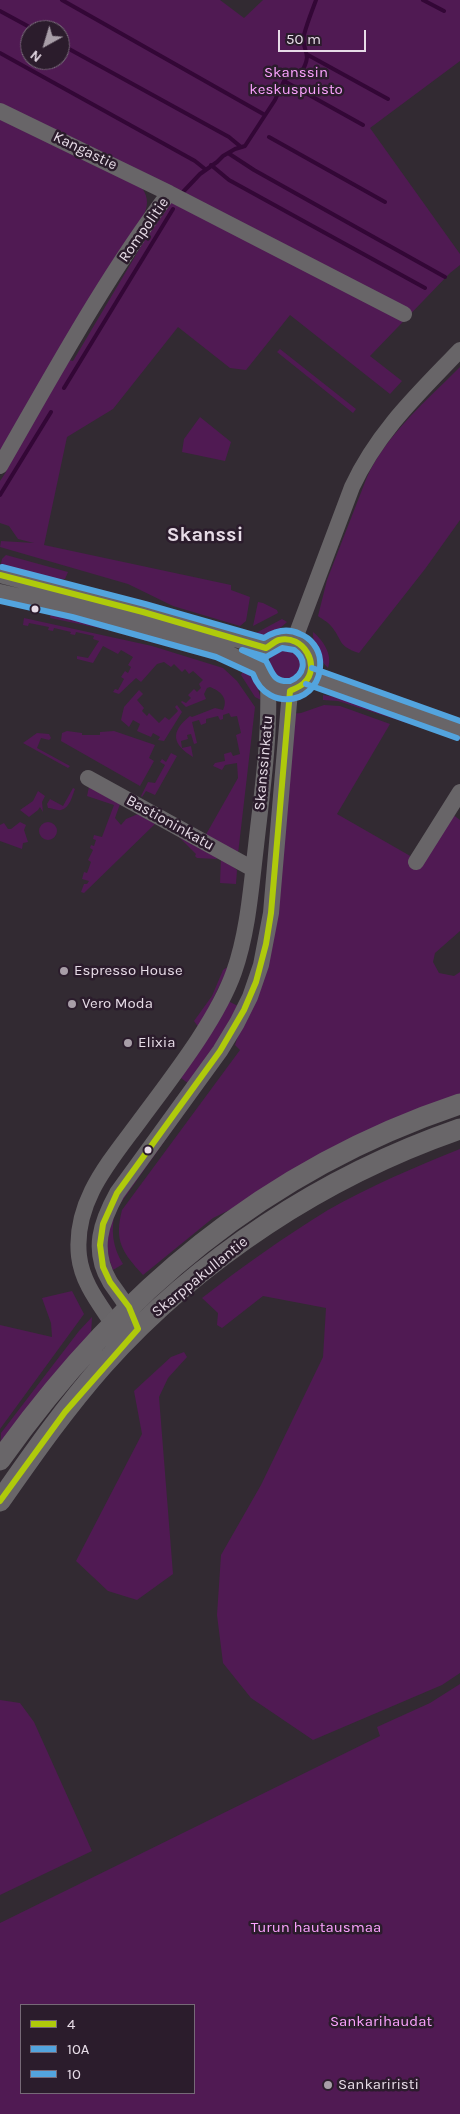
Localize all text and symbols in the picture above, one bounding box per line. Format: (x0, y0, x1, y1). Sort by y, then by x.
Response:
north arrow (20, 20, 70, 70)
scale bar (280, 20, 368, 52)
text: 50 m (286, 30, 321, 48)
text: N (27, 47, 45, 66)
park label: Skanssin keskuspuisto (249, 64, 343, 99)
street label: Kangastie (50, 128, 120, 174)
street label: Rompolitie (115, 194, 173, 266)
district label: Skanssi (167, 523, 243, 547)
unlabelled marker (30, 604, 40, 614)
street label: Skanssinkatu (251, 715, 277, 811)
street label: Bastioninkatu (123, 791, 217, 855)
place label: Espresso House (74, 962, 183, 980)
marker: Espresso House (58, 965, 70, 977)
place label: Vero Moda (82, 995, 153, 1013)
marker: Vero Moda (66, 998, 78, 1010)
place label: Elixia (138, 1034, 175, 1052)
marker: Elixia (122, 1037, 134, 1049)
unlabelled marker (143, 1145, 153, 1155)
street label: Skarppakullantie (148, 1233, 252, 1321)
park label: Turun hautausmaa (251, 1919, 381, 1937)
legend (20, 2004, 195, 2094)
park label: Sankarihaudat (330, 2013, 432, 2031)
text: 4 (67, 2015, 75, 2033)
text: 10A (67, 2040, 89, 2058)
text: 10 (67, 2065, 81, 2083)
place label: Sankariristi (338, 2076, 419, 2094)
marker: Sankariristi (322, 2079, 334, 2091)

